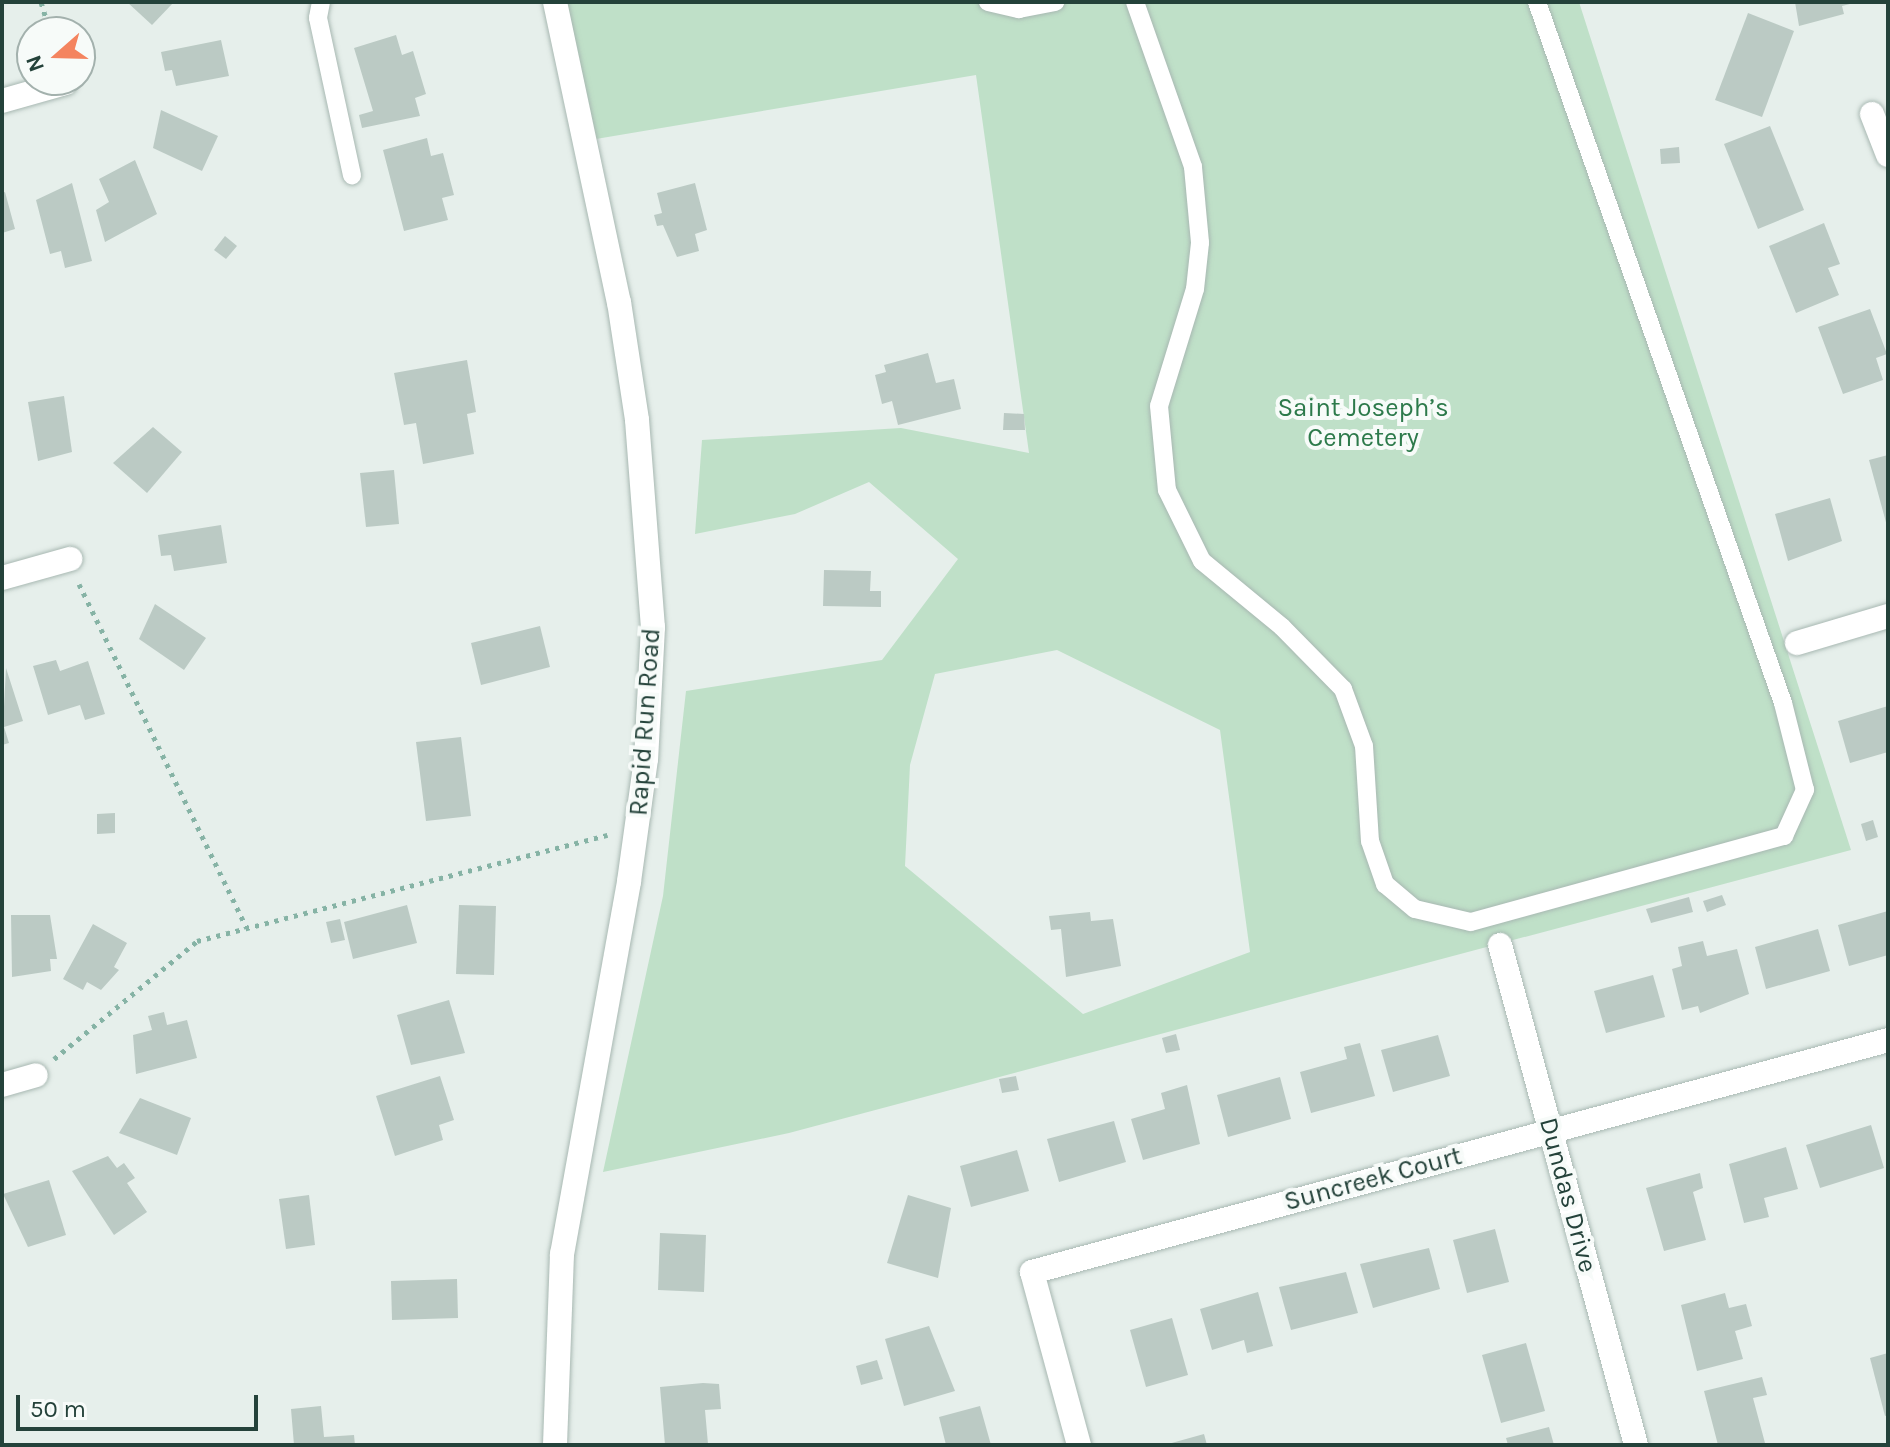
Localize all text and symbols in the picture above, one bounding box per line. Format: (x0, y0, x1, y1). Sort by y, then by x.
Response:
north arrow (16, 16, 96, 96)
text: N (20, 52, 50, 75)
park label: Saint Joseph’s Cemetery (1277, 392, 1449, 454)
street label: Rapid Run Road (623, 627, 667, 817)
street label: Dundas Drive (1532, 1114, 1604, 1276)
street label: Suncreek Court (1281, 1140, 1465, 1218)
scale bar (20, 1379, 262, 1429)
text: 50 m (30, 1395, 86, 1423)

